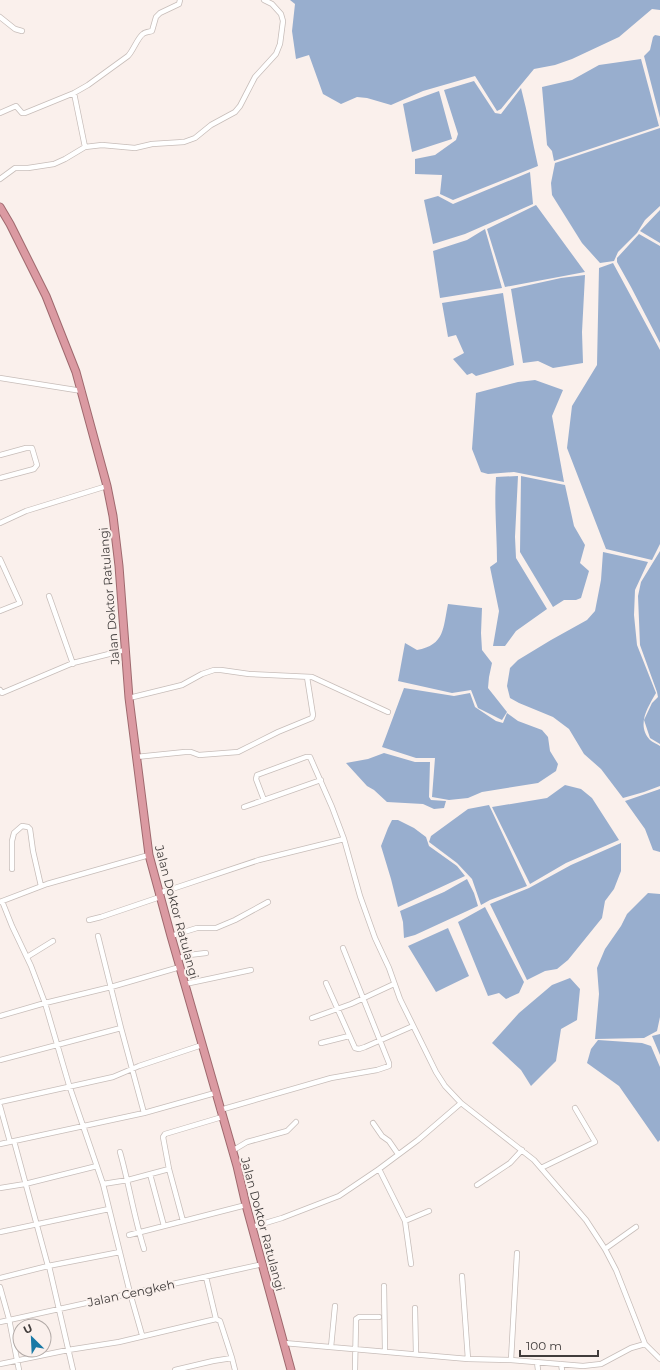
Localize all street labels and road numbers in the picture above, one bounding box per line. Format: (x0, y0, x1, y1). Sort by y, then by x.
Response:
street label: Jalan Doktor Ratulangi (96, 527, 123, 666)
street label: Jalan Doktor Ratulangi (152, 842, 202, 981)
street label: Jalan Doktor Ratulangi (238, 1154, 288, 1293)
street label: Jalan Cengkeh (85, 1276, 176, 1310)

